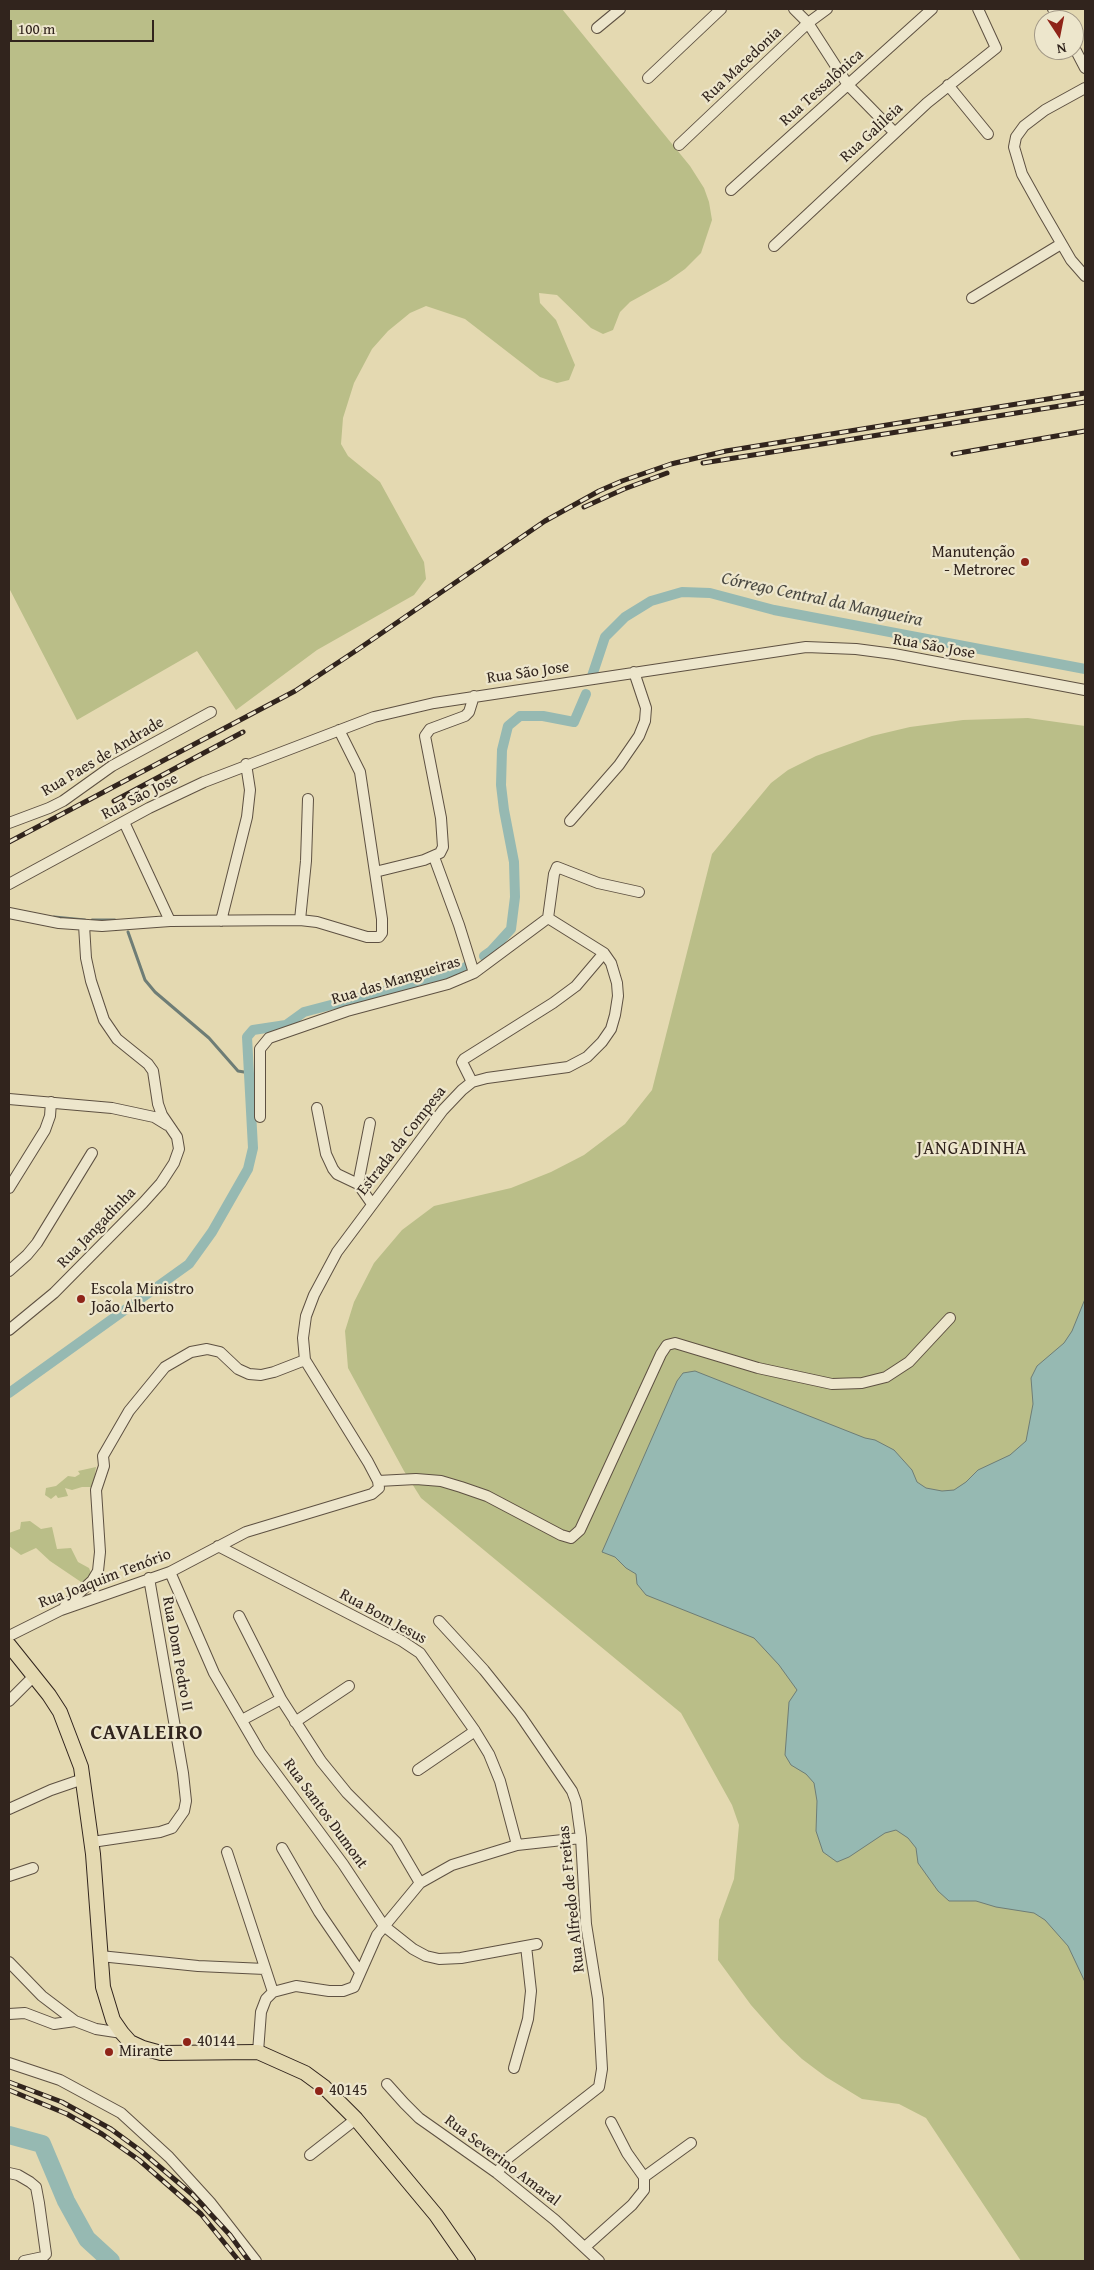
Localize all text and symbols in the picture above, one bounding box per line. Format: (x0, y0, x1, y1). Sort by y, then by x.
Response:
scale bar (12, 10, 156, 42)
north arrow (1034, 10, 1084, 60)
text: 100 m (18, 18, 55, 39)
street label: Rua Macedonia (698, 23, 786, 107)
text: N (1055, 38, 1068, 59)
street label: Rua Tessalônica (776, 45, 868, 131)
street label: Rua Galileia (837, 99, 907, 167)
place label: Manutenção - Metrorec (932, 543, 1015, 581)
marker: Manutenção - Metrorec (1019, 556, 1031, 568)
water label: Córrego Central da Mangueira (720, 568, 924, 632)
street label: Rua São Jose (891, 630, 977, 664)
street label: Rua São Jose (486, 658, 570, 688)
street label: Rua Paes de Andrade (38, 713, 168, 801)
street label: Rua São Jose (99, 770, 181, 824)
street label: Rua das Mangueiras (329, 952, 463, 1010)
street label: Estrada da Compesa (353, 1083, 451, 1199)
district label: JANGADINHA (915, 1138, 1029, 1160)
street label: Rua Jangadinha (54, 1184, 140, 1272)
place label: Escola Ministro João Alberto (91, 1280, 194, 1318)
marker: Escola Ministro João Alberto (75, 1293, 87, 1305)
street label: Rua Joaquim Tenório (36, 1545, 174, 1613)
street label: Rua Bom Jesus (336, 1585, 430, 1649)
street label: Rua Dom Pedro II (157, 1595, 197, 1713)
district label: CAVALEIRO (89, 1721, 205, 1747)
street label: Rua Santos Dumont (279, 1755, 371, 1873)
street label: Rua Alfredo de Freitas (555, 1825, 589, 1973)
place label: 40144 (197, 2032, 236, 2052)
marker: 40144 (181, 2036, 193, 2048)
place label: Mirante (119, 2042, 173, 2062)
marker: Mirante (103, 2046, 115, 2058)
place label: 40145 (329, 2081, 368, 2101)
marker: 40145 (313, 2085, 325, 2097)
street label: Rua Severino Amaral (440, 2111, 564, 2211)

